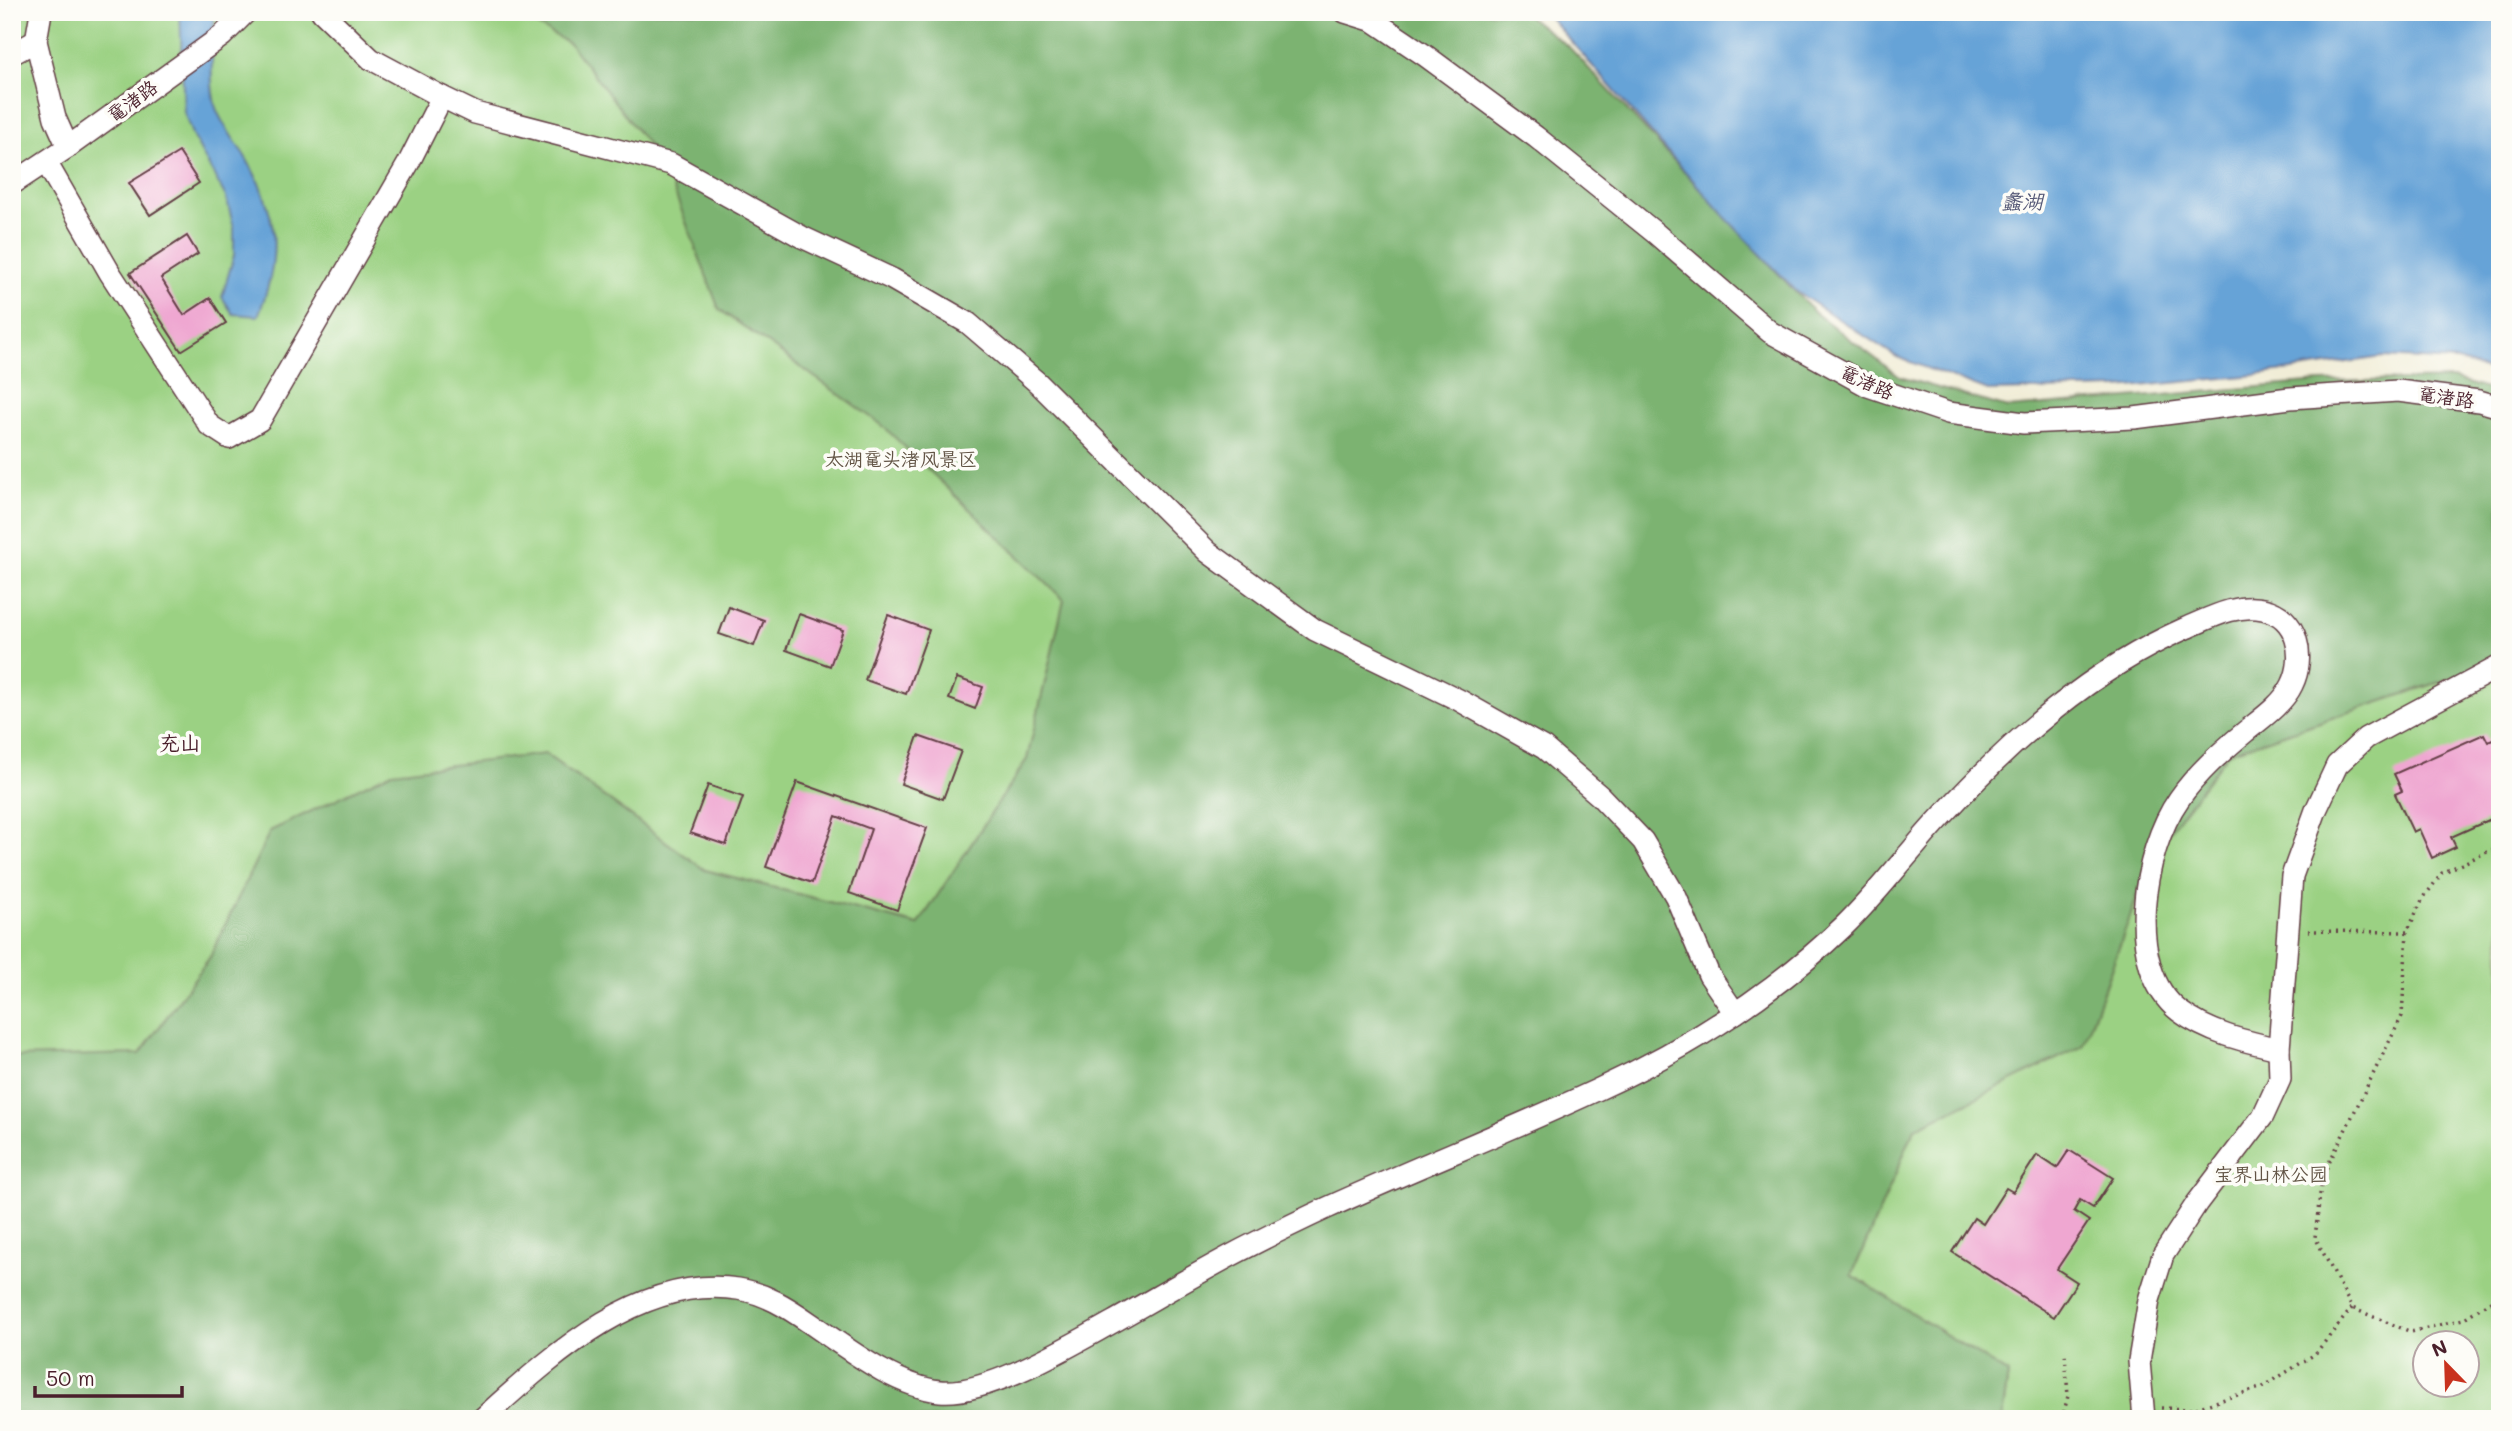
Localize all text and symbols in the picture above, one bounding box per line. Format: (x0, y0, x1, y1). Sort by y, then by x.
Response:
street label: 鼋渚路 (101, 74, 162, 127)
water label: 蠡湖 (2001, 187, 2045, 214)
street label: 鼋渚路 (1836, 359, 1898, 405)
street label: 鼋渚路 (2416, 380, 2476, 413)
park label: 太湖鼋头渚风景区 (825, 446, 977, 471)
district label: 充山 (159, 729, 201, 756)
park label: 宝界山林公园 (2214, 1161, 2328, 1186)
north arrow (2410, 1330, 2480, 1400)
text: N (2428, 1334, 2451, 1362)
scale bar (35, 1354, 182, 1398)
text: 50 m (46, 1364, 95, 1391)

